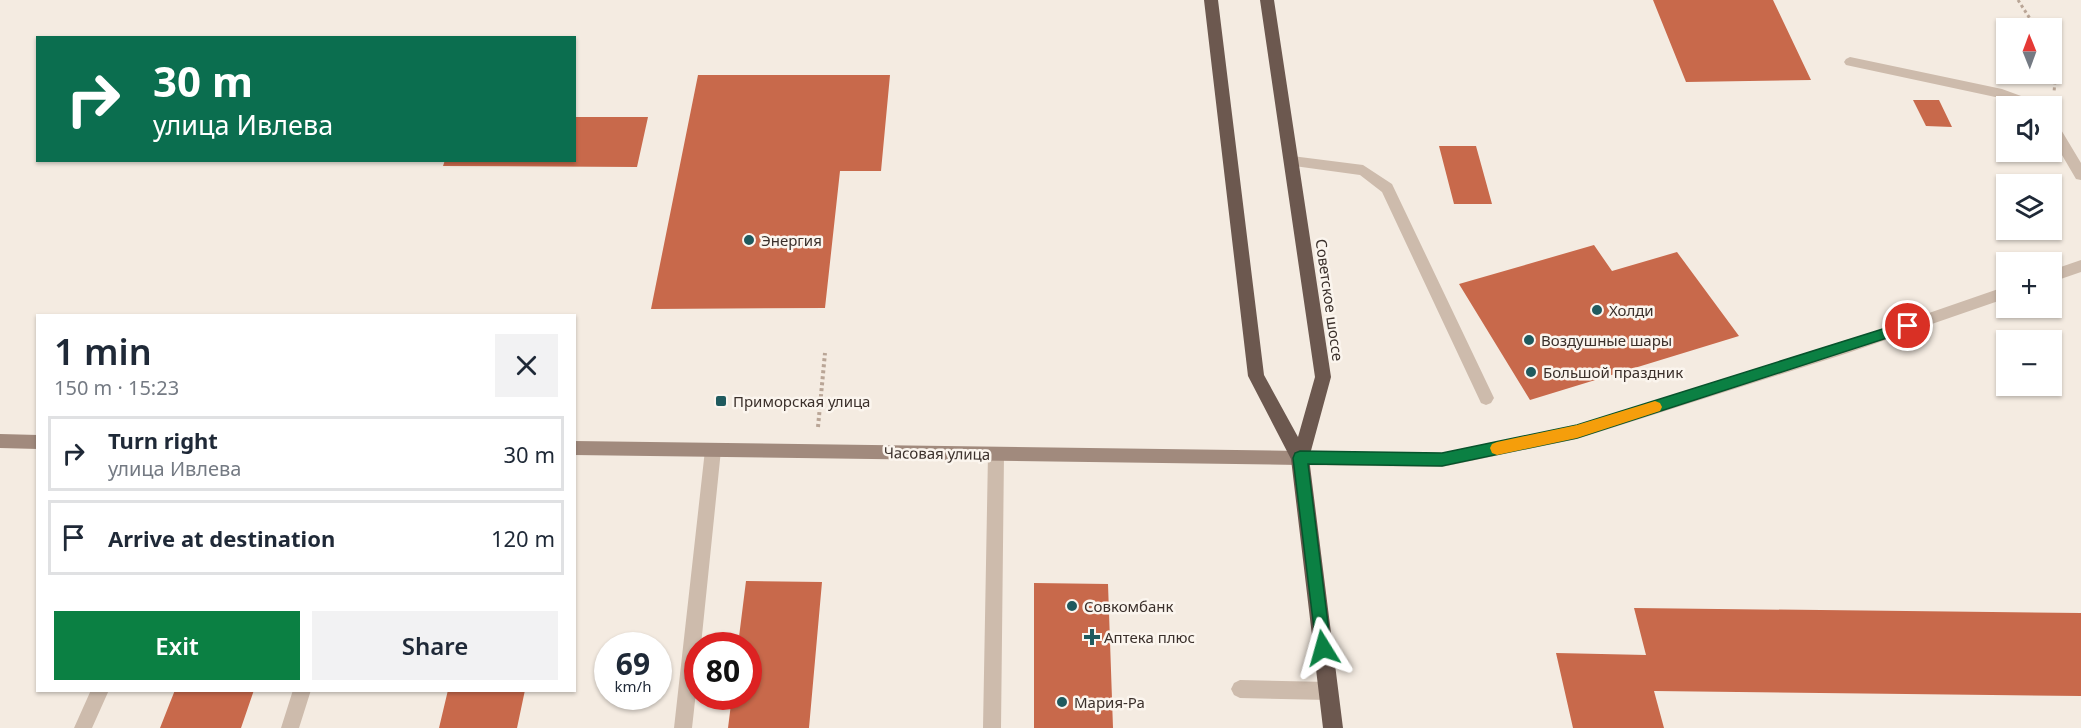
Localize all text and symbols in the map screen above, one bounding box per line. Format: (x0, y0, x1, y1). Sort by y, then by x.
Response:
north arrow (1996, 18, 2062, 84)
map controls (1996, 18, 2062, 396)
text: 30 m (153, 52, 253, 109)
icon: right (54, 60, 132, 138)
button: sound (1996, 96, 2062, 162)
text: улица Ивлева (153, 106, 333, 143)
button: layers (1996, 174, 2062, 240)
place label: Энергия (761, 230, 822, 250)
marker: Энергия (742, 233, 756, 247)
street label: Советское шоссе (1312, 238, 1348, 362)
button: + (1996, 252, 2062, 318)
place label: Холди (1609, 300, 1654, 320)
pin (1882, 300, 1933, 351)
marker: Холди (1590, 303, 1604, 317)
icon: arrive (1891, 309, 1924, 342)
text: 1 min (54, 327, 152, 376)
place label: Воздушные шары (1541, 330, 1672, 350)
button: − (1996, 330, 2062, 396)
marker: Воздушные шары (1522, 333, 1536, 347)
button: close (495, 334, 558, 397)
place label: Большой праздник (1543, 362, 1683, 382)
marker: Большой праздник (1524, 365, 1538, 379)
text: 150 m · 15:23 (54, 374, 179, 401)
place label: Приморская улица (733, 391, 870, 411)
marker: Приморская улица (714, 394, 728, 408)
text: Turn right (108, 425, 218, 455)
icon: right (57, 437, 90, 470)
text: 30 m (504, 439, 555, 469)
street label: Часовая улица (884, 442, 990, 464)
text: улица Ивлева (108, 455, 241, 482)
icon: arrive (57, 521, 90, 554)
text: Arrive at destination (108, 523, 335, 553)
text: 120 m (491, 523, 555, 553)
place label: Совкомбанк (1084, 596, 1174, 616)
marker: Совкомбанк (1065, 599, 1079, 613)
button: Exit (54, 611, 300, 680)
button: Share (312, 611, 558, 680)
position arrow (1291, 616, 1355, 680)
place label: Аптека плюс (1104, 627, 1195, 647)
marker: Аптека плюс (1085, 630, 1099, 644)
speed limit sign: 80 (684, 632, 762, 710)
text: 69 (616, 643, 650, 684)
text: km/h (615, 676, 651, 696)
place label: Мария-Ра (1074, 692, 1145, 712)
marker: Мария-Ра (1055, 695, 1069, 709)

